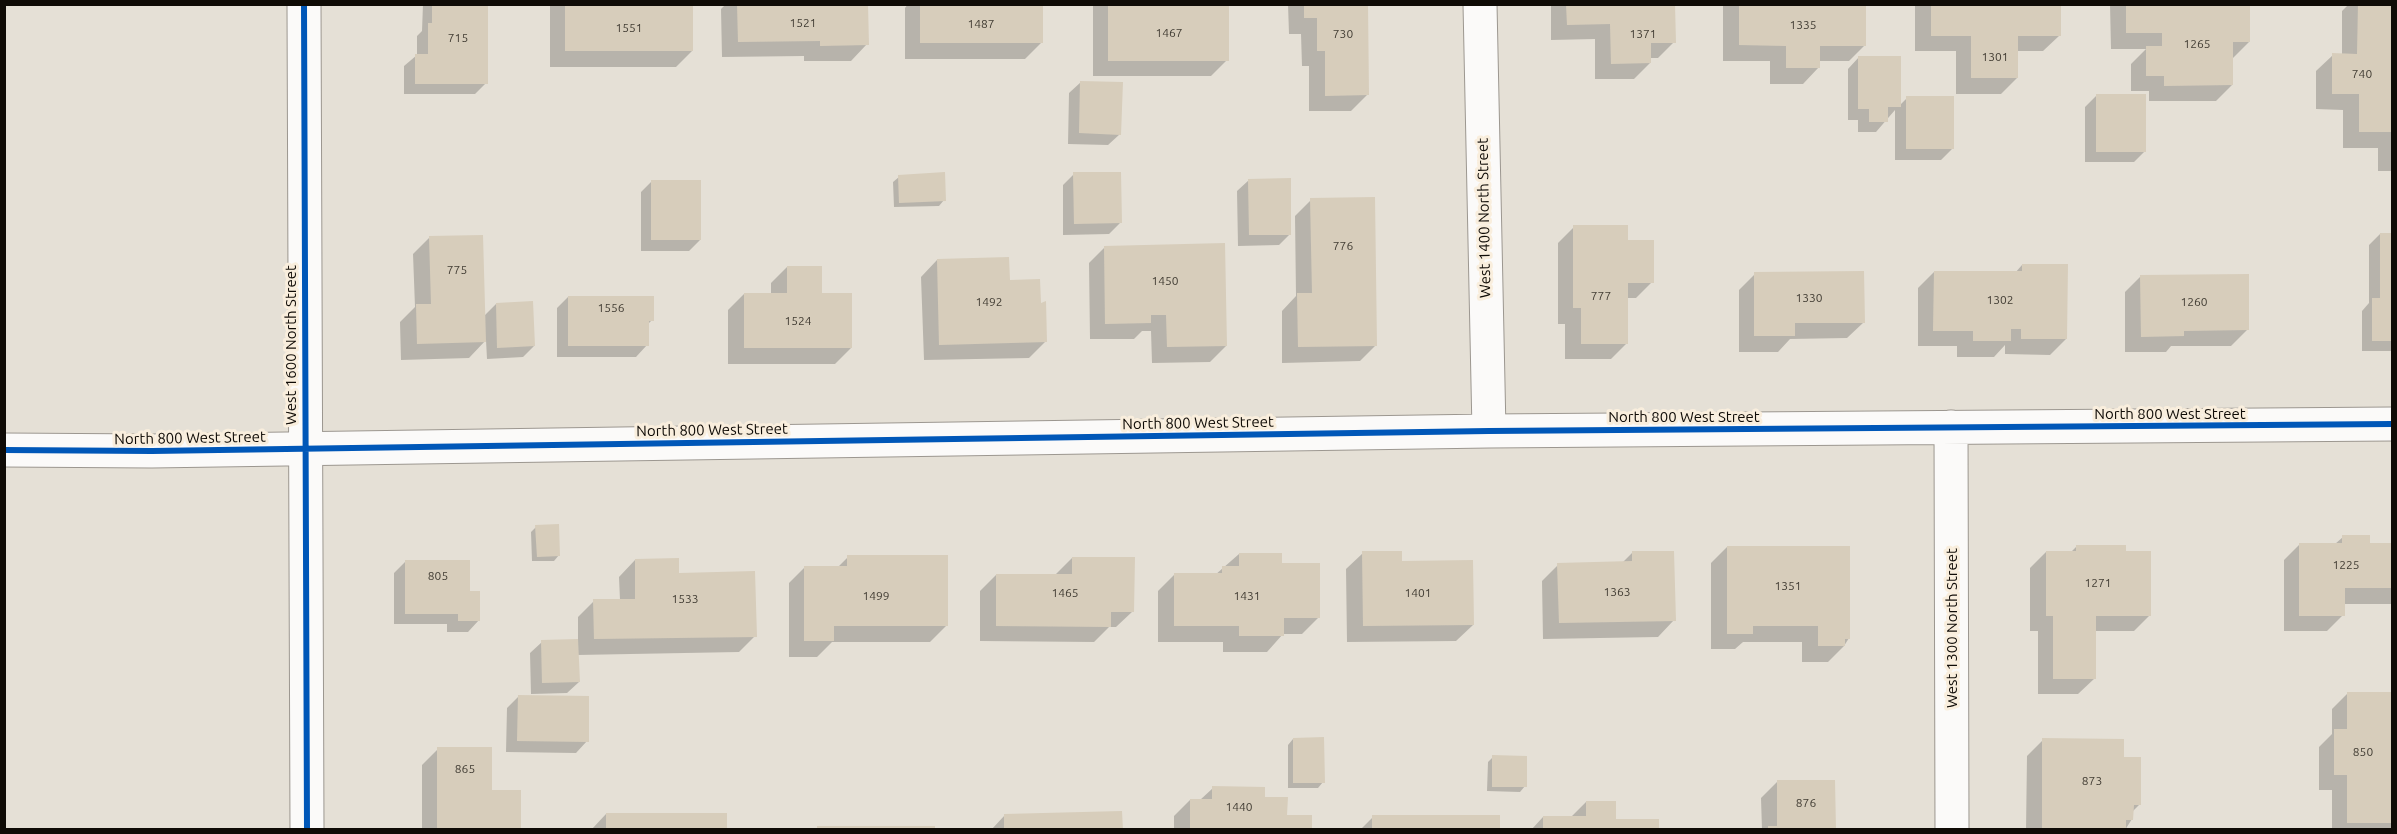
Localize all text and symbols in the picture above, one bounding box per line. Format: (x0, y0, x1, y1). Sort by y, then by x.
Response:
house number: 1521 (789, 16, 817, 30)
house number: 1487 (967, 17, 995, 31)
house number: 1335 (1789, 18, 1817, 32)
house number: 1551 (615, 21, 643, 35)
house number: 1467 (1155, 26, 1183, 40)
house number: 730 (1333, 27, 1353, 41)
house number: 1371 (1629, 27, 1657, 41)
house number: 715 (448, 31, 468, 45)
house number: 1265 (2183, 37, 2211, 51)
house number: 1301 (1981, 50, 2009, 64)
house number: 740 (2352, 67, 2372, 81)
street label: West 1400 North Street (1474, 138, 1494, 298)
house number: 776 (1333, 239, 1353, 253)
house number: 775 (447, 263, 467, 277)
street label: West 1600 North Street (282, 265, 300, 425)
house number: 1450 (1151, 274, 1179, 288)
house number: 777 (1591, 289, 1611, 303)
house number: 1330 (1795, 291, 1823, 305)
house number: 1302 (1986, 293, 2014, 307)
house number: 1492 (975, 295, 1003, 309)
house number: 1260 (2180, 295, 2208, 309)
house number: 1556 (597, 301, 625, 315)
house number: 1524 (784, 314, 812, 328)
street label: North 800 West Street (2094, 405, 2246, 423)
street label: North 800 West Street (1608, 408, 1760, 426)
street label: North 800 West Street (1122, 413, 1274, 433)
street label: North 800 West Street (636, 420, 788, 440)
street label: North 800 West Street (114, 428, 266, 448)
street label: West 1300 North Street (1943, 548, 1961, 708)
house number: 1225 (2332, 558, 2360, 572)
house number: 805 (428, 569, 448, 583)
house number: 1271 (2084, 576, 2112, 590)
house number: 1351 (1774, 579, 1802, 593)
house number: 1363 (1603, 585, 1631, 599)
house number: 1465 (1051, 586, 1079, 600)
house number: 1401 (1404, 586, 1432, 600)
house number: 1499 (862, 589, 890, 603)
house number: 1431 (1233, 589, 1261, 603)
house number: 1533 (671, 592, 699, 606)
house number: 850 (2353, 745, 2373, 759)
house number: 865 (455, 762, 475, 776)
house number: 873 (2082, 774, 2102, 788)
house number: 876 (1796, 796, 1816, 810)
house number: 1440 (1225, 800, 1253, 814)

